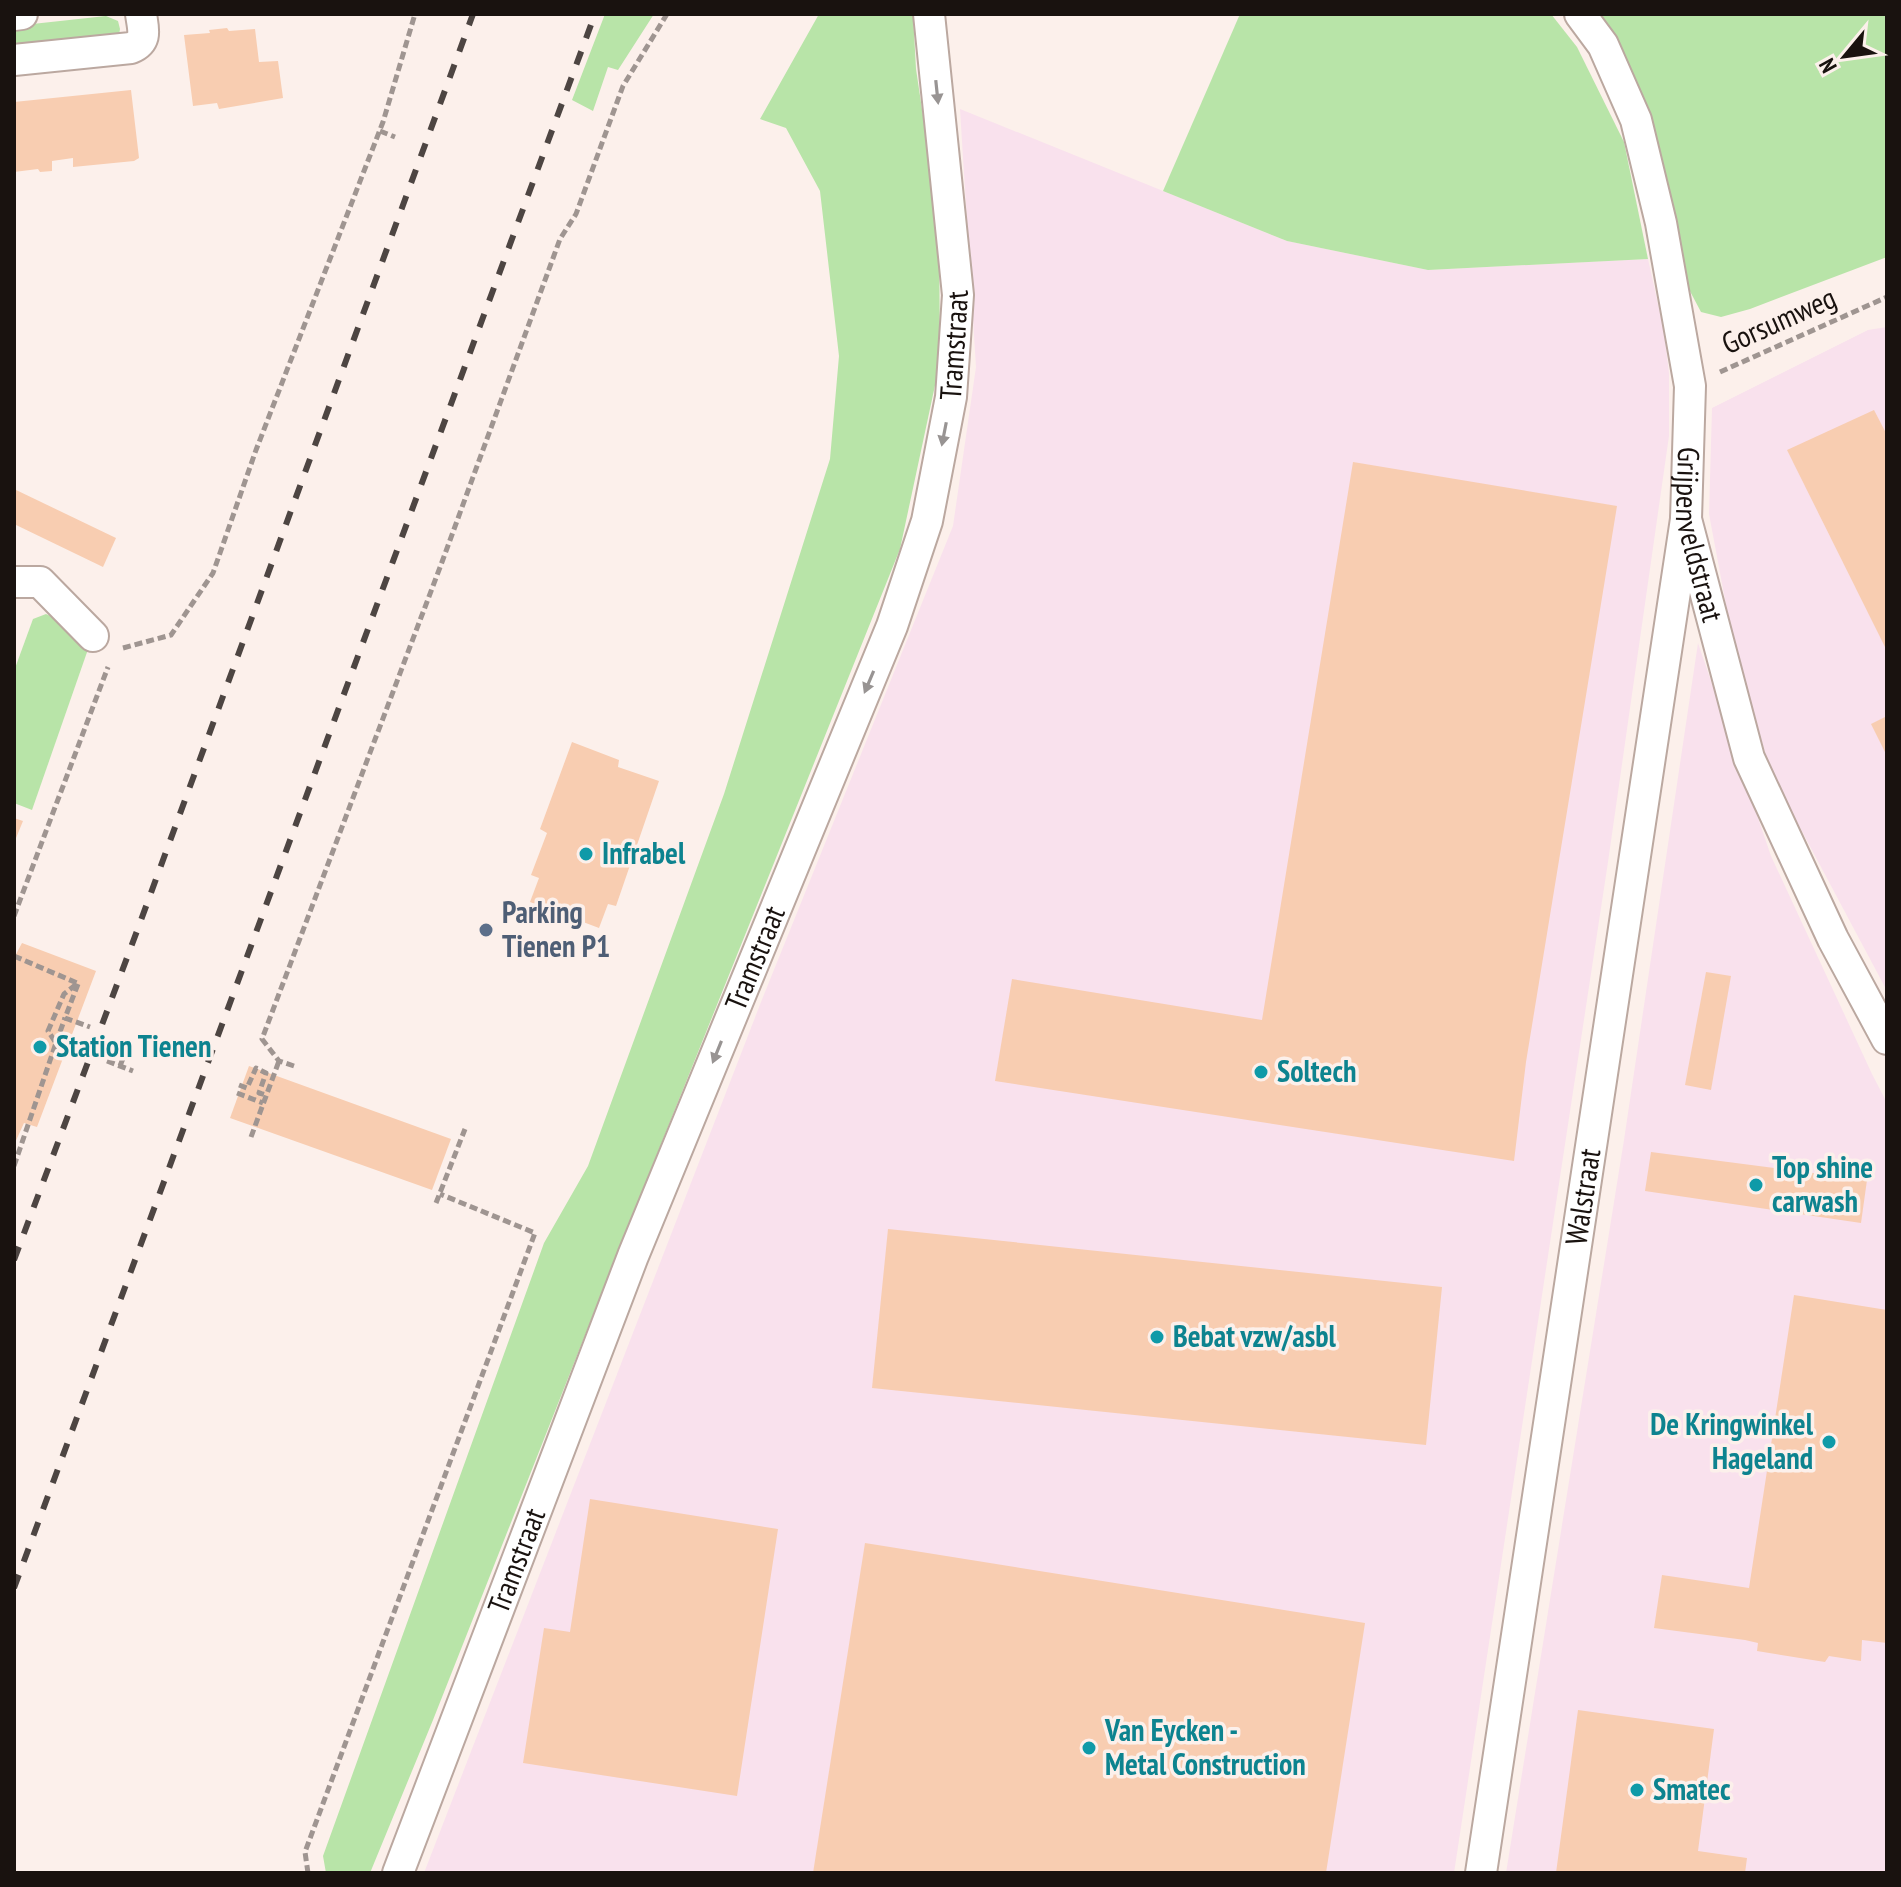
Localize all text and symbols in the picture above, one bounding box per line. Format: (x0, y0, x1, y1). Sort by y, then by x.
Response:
north arrow (1805, 16, 1885, 96)
text: N (1812, 54, 1843, 78)
one-way arrow (931, 80, 944, 105)
street label: Gorsumweg (1715, 277, 1842, 362)
street label: Tramstraat (930, 288, 976, 401)
one-way arrow (937, 421, 950, 446)
street label: Grijpenveldstraat (1668, 447, 1733, 626)
one-way arrow (862, 670, 875, 694)
place label: Infrabel (602, 833, 686, 872)
marker: Infrabel (577, 845, 595, 863)
place label: Parking Tienen P1 (502, 892, 610, 965)
street label: Tramstraat (715, 899, 793, 1016)
marker: Parking Tienen P1 (477, 921, 495, 939)
place label: Station Tienen (56, 1026, 211, 1065)
marker: Station Tienen (31, 1038, 49, 1056)
one-way arrow (710, 1040, 723, 1064)
place label: Soltech (1277, 1051, 1356, 1090)
marker: Soltech (1252, 1063, 1270, 1081)
street label: Walstraat (1555, 1145, 1609, 1247)
place label: Top shine carwash (1772, 1147, 1873, 1220)
marker: Top shine carwash (1747, 1176, 1765, 1194)
place label: Bebat vzw/asbl (1173, 1316, 1336, 1355)
marker: Bebat vzw/asbl (1148, 1328, 1166, 1346)
place label: De Kringwinkel Hageland (1650, 1404, 1814, 1477)
marker: De Kringwinkel Hageland (1820, 1433, 1838, 1451)
street label: Tramstraat (478, 1502, 553, 1618)
place label: Van Eycken - Metal Construction (1104, 1710, 1306, 1783)
marker: Van Eycken - Metal Construction (1080, 1739, 1098, 1757)
place label: Smatec (1653, 1769, 1731, 1808)
marker: Smatec (1628, 1781, 1646, 1799)

